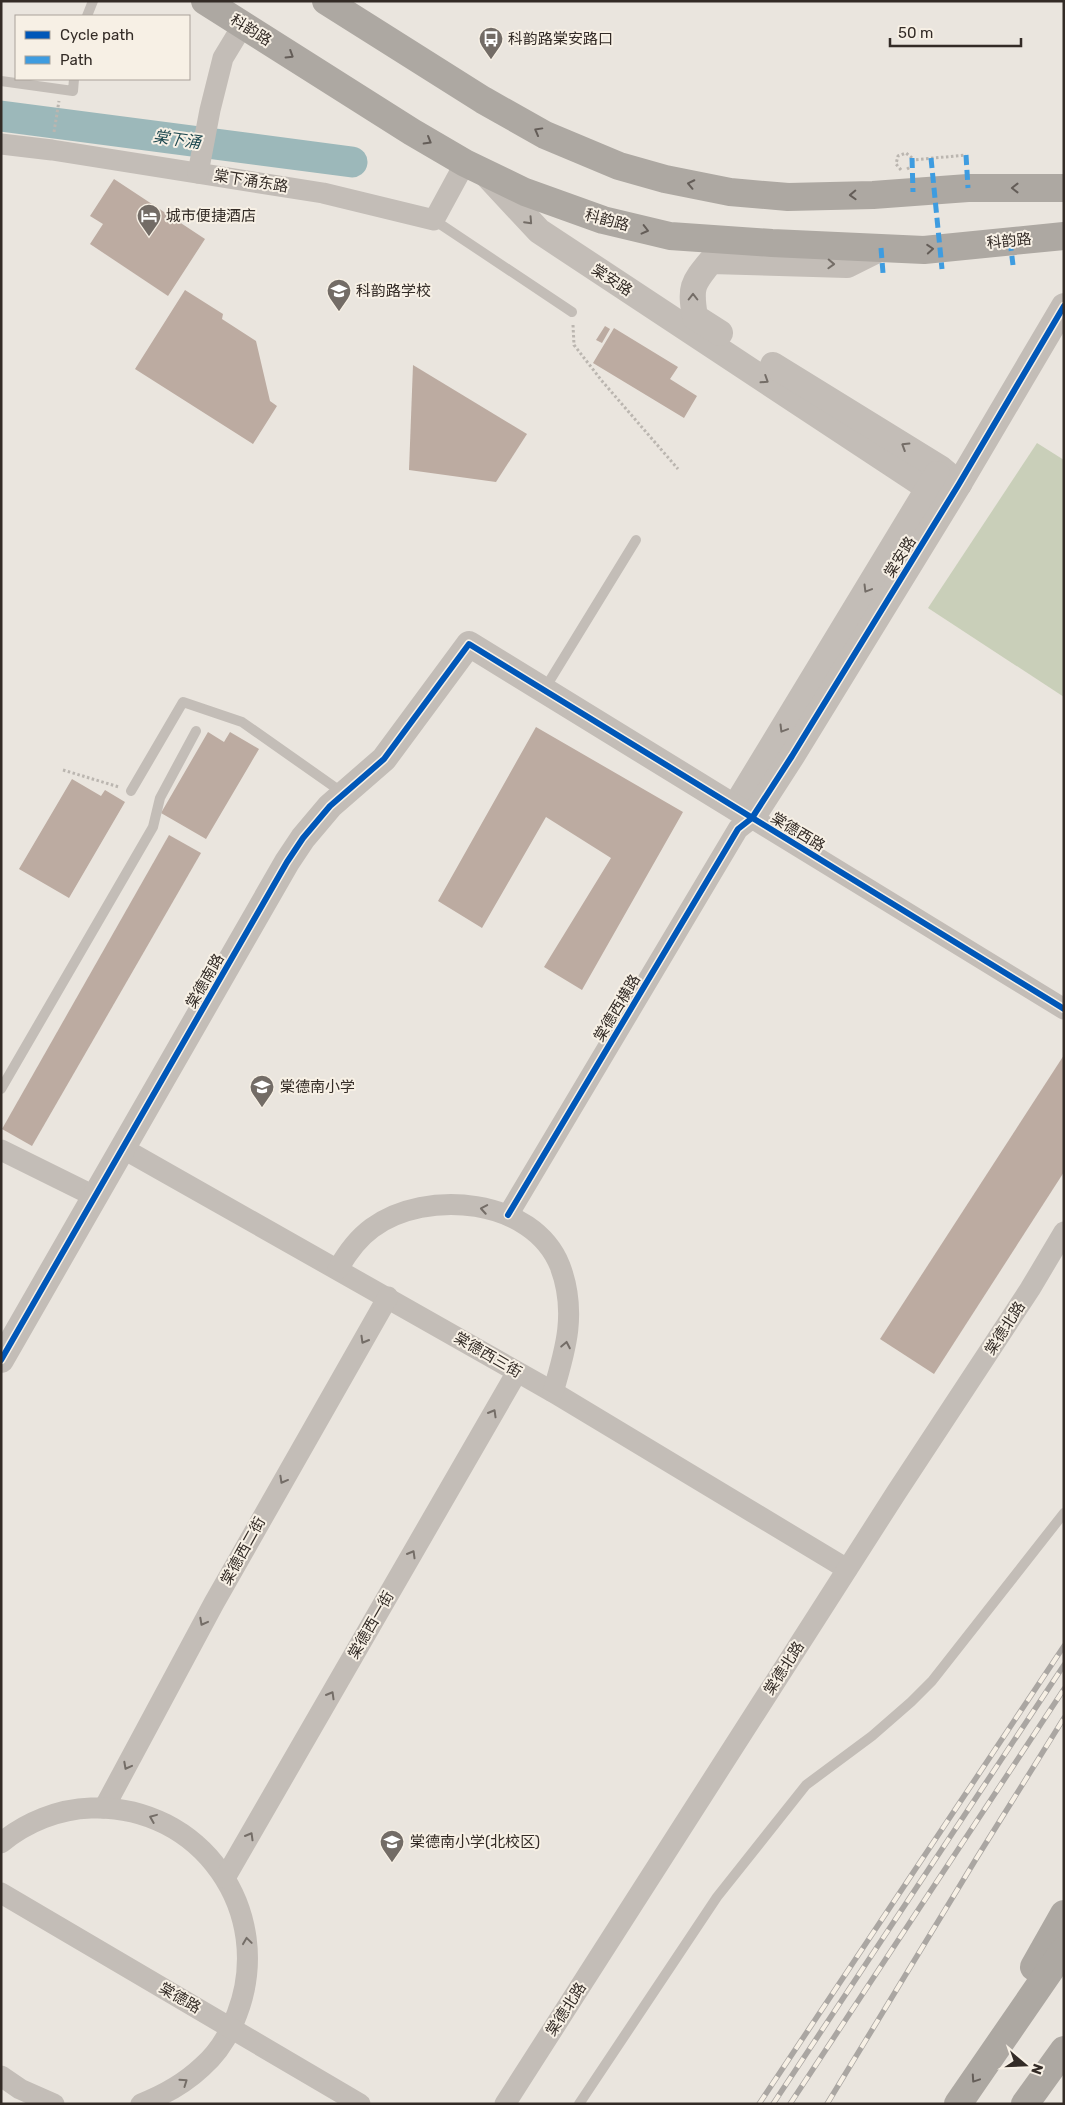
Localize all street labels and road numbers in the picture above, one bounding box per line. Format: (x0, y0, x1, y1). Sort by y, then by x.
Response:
street label: 科韵路 (227, 10, 275, 50)
street label: 棠下涌东路 (213, 166, 289, 196)
street label: 科韵路 (583, 205, 631, 235)
street label: 科韵路 (986, 230, 1032, 252)
street label: 棠安路 (588, 260, 636, 300)
street label: 棠安路 (880, 533, 920, 581)
street label: 棠德西路 (768, 809, 828, 855)
street label: 棠德南路 (182, 951, 228, 1011)
street label: 棠德西横路 (590, 971, 644, 1045)
street label: 棠德北路 (981, 1298, 1029, 1358)
street label: 棠德西三街 (451, 1328, 525, 1382)
street label: 棠德西二街 (217, 1514, 269, 1588)
street label: 棠德西一街 (344, 1588, 398, 1662)
street label: 棠德北路 (760, 1638, 808, 1698)
street label: 棠德路 (156, 1979, 204, 2017)
street label: 棠德北路 (542, 1979, 590, 2039)

